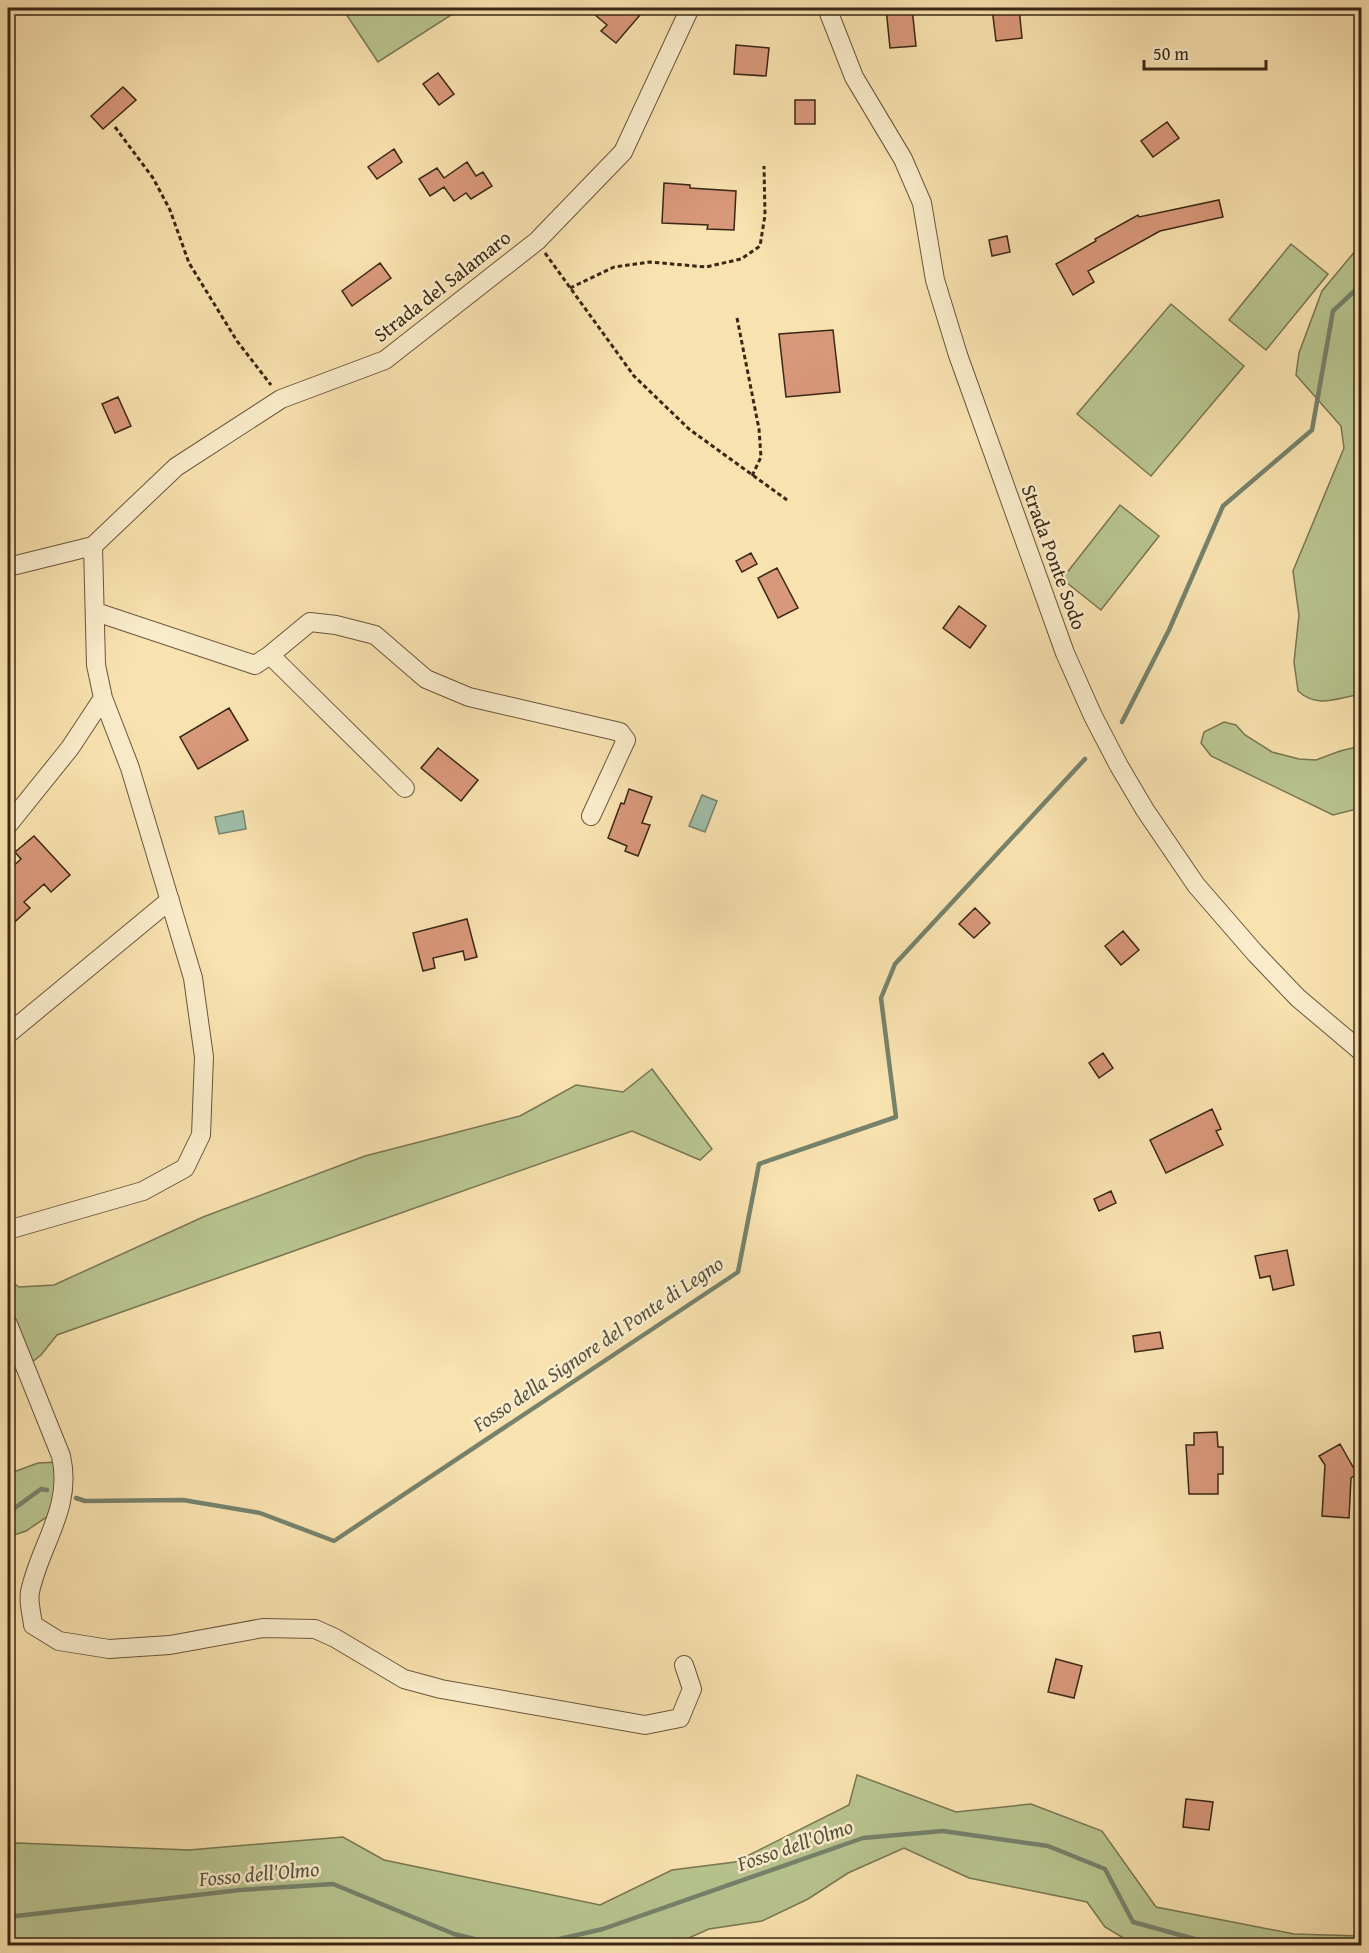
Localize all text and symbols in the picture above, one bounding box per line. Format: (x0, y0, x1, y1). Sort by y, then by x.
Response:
scale bar (1144, 33, 1266, 71)
text: 50 m (1153, 40, 1189, 67)
street label: Strada del Salamaro (367, 223, 516, 348)
street label: Strada Ponte Sodo (1015, 480, 1094, 634)
water label: Fosso della Signore del Ponte di Legno (465, 1248, 729, 1440)
water label: Fosso dell'Olmo (732, 1810, 857, 1879)
water label: Fosso dell'Olmo (197, 1853, 320, 1894)

